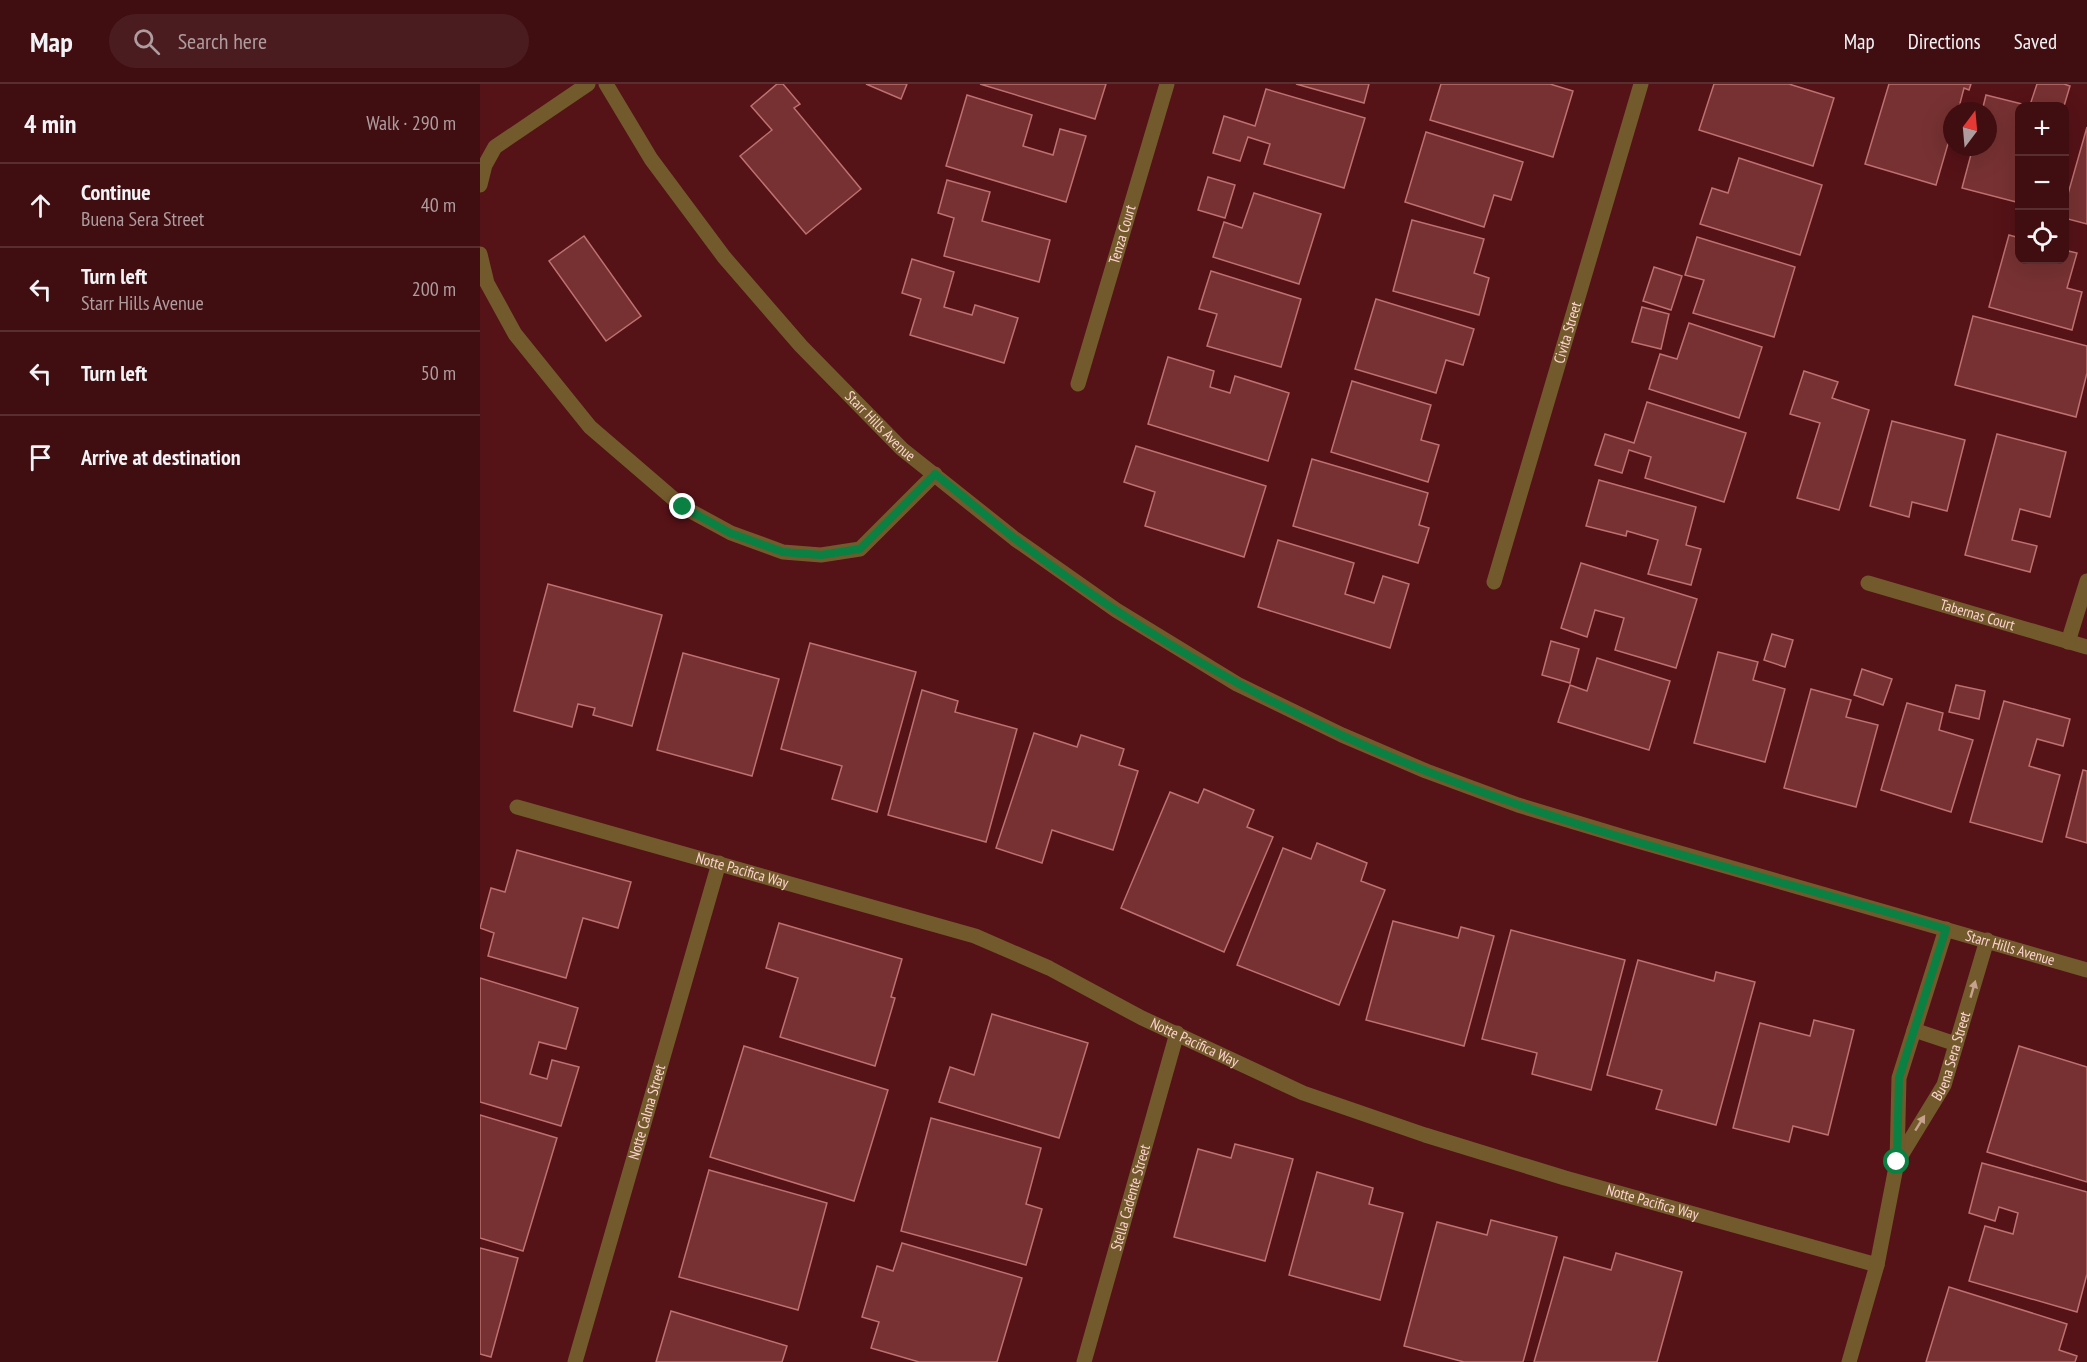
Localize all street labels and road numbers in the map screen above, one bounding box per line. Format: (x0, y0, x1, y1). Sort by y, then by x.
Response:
street label: Tenza Court (1104, 203, 1140, 266)
street label: Civita Street (1549, 299, 1585, 366)
street label: Starr Hills Avenue (841, 387, 920, 465)
street label: Tabernas Court (1938, 595, 2017, 634)
street label: Notte Pacifica Way (694, 848, 791, 892)
street label: Starr Hills Avenue (1963, 926, 2057, 969)
street label: Buena Sera Street (1927, 1009, 1974, 1104)
street label: Notte Pacifica Way (1148, 1013, 1242, 1071)
street label: Notte Calma Street (624, 1062, 669, 1162)
street label: Stella Cadente Street (1106, 1142, 1154, 1253)
street label: Notte Pacifica Way (1604, 1180, 1701, 1224)

